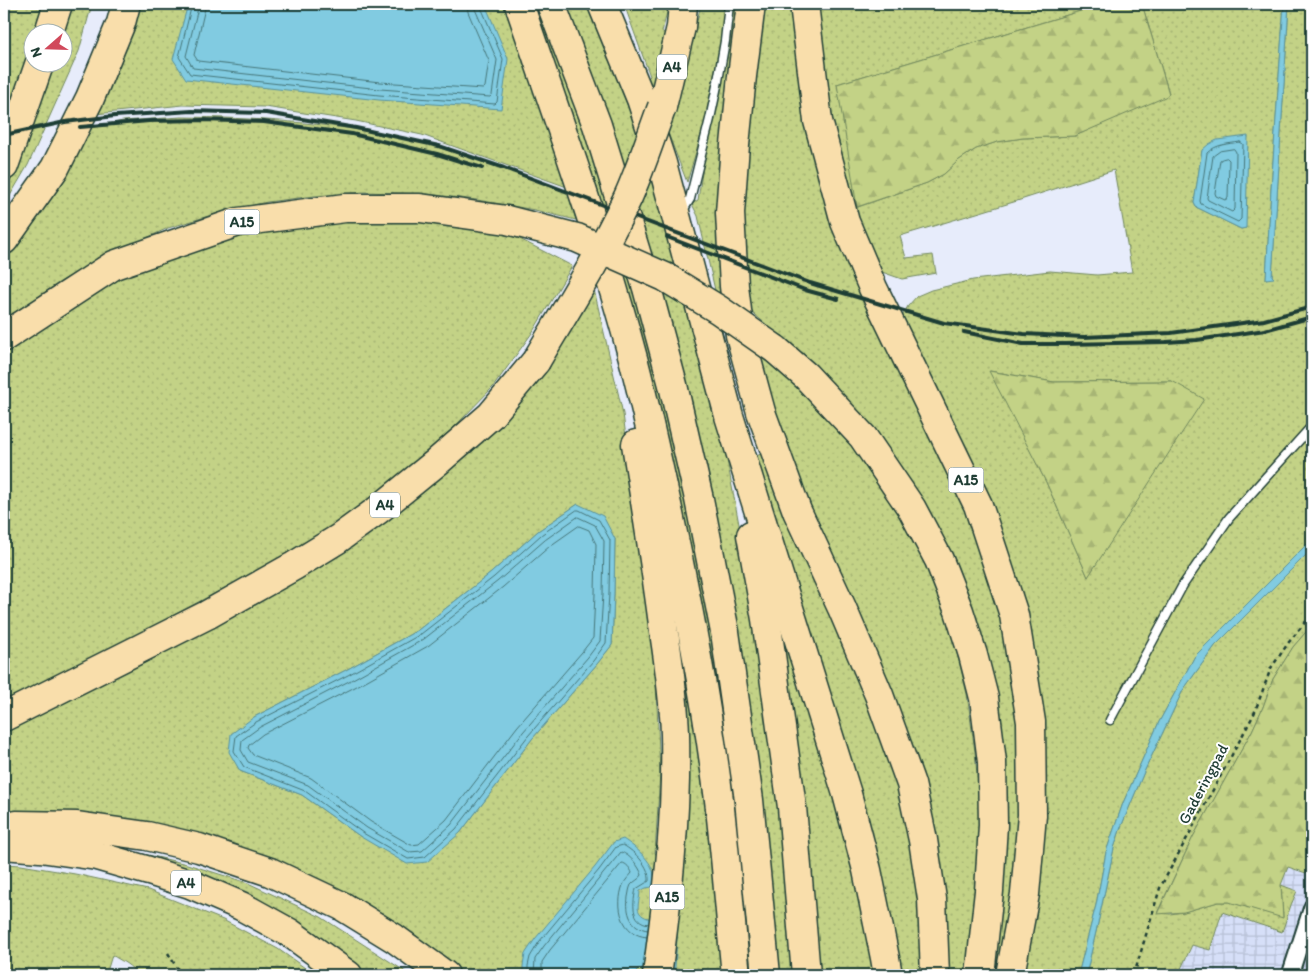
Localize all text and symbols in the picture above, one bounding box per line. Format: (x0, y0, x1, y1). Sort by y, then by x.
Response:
north arrow (22, 22, 72, 72)
text: N (27, 45, 46, 60)
road number: A4 (657, 54, 687, 80)
road number: A15 (224, 210, 260, 234)
road number: A15 (948, 468, 984, 492)
road number: A4 (370, 492, 400, 518)
street label: Gaderingpad (1174, 740, 1232, 827)
road number: A4 (171, 870, 201, 896)
road number: A15 (650, 884, 684, 910)

